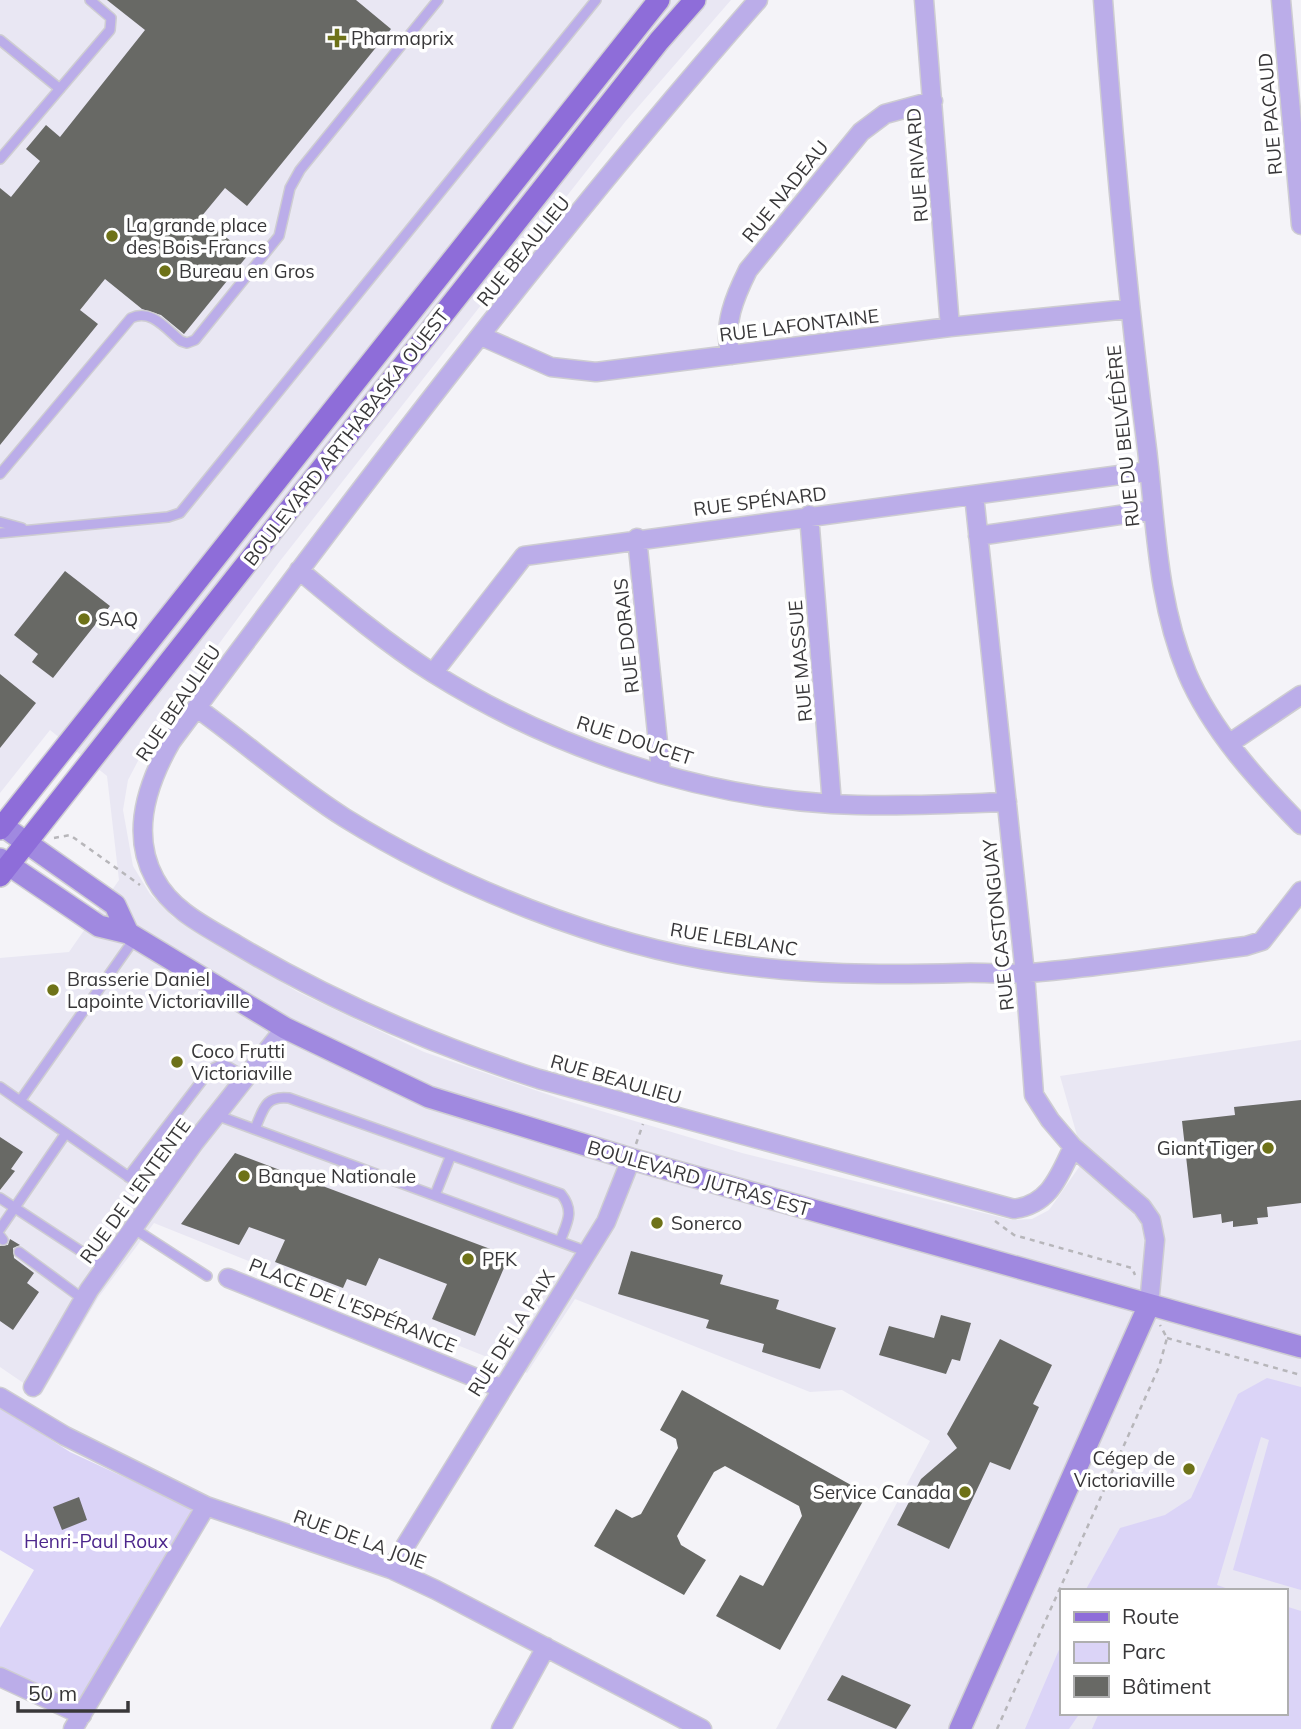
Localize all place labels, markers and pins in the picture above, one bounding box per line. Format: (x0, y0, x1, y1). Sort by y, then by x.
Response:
place label: Pharmaprix (351, 26, 454, 50)
marker: Pharmaprix (329, 30, 345, 46)
place label: La grande place des Bois-Francs (126, 213, 267, 259)
marker: La grande place des Bois-Francs (104, 228, 120, 244)
place label: Bureau en Gros (179, 259, 315, 283)
marker: Bureau en Gros (157, 263, 173, 279)
place label: SAQ (98, 607, 138, 631)
marker: SAQ (76, 611, 92, 627)
place label: Brasserie Daniel Lapointe Victoriaville (67, 967, 250, 1013)
marker: Brasserie Daniel Lapointe Victoriaville (45, 982, 61, 998)
place label: Coco Frutti Victoriaville (191, 1039, 292, 1085)
marker: Coco Frutti Victoriaville (169, 1054, 185, 1070)
place label: Giant Tiger (1157, 1136, 1254, 1160)
marker: Giant Tiger (1260, 1140, 1276, 1156)
place label: Banque Nationale (258, 1164, 416, 1188)
marker: Banque Nationale (236, 1168, 252, 1184)
place label: Sonerco (671, 1211, 742, 1235)
marker: Sonerco (649, 1215, 665, 1231)
place label: PFK (482, 1247, 518, 1271)
marker: PFK (460, 1251, 476, 1267)
place label: Cégep de Victoriaville (1074, 1446, 1175, 1492)
marker: Cégep de Victoriaville (1181, 1461, 1197, 1477)
place label: Service Canada (813, 1480, 951, 1504)
marker: Service Canada (957, 1484, 973, 1500)

